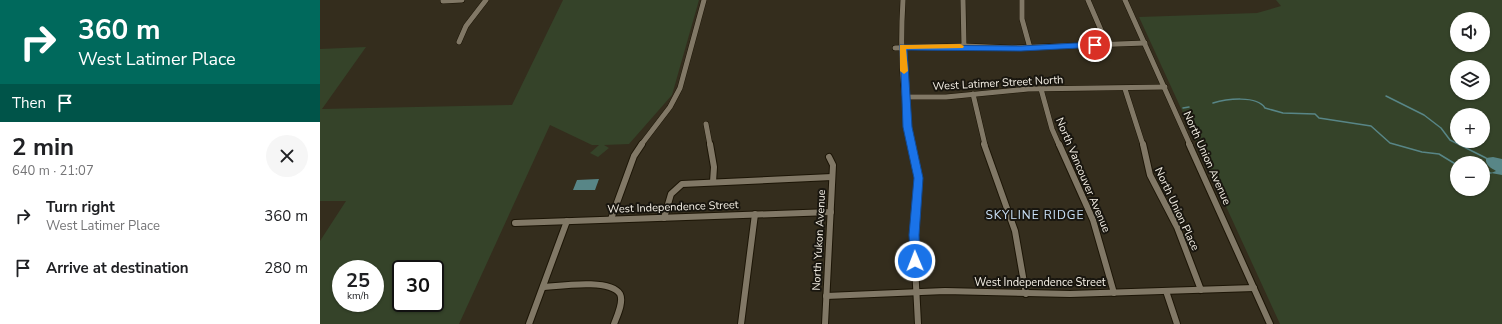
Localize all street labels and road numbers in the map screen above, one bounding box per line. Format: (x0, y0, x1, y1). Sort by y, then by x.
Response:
street label: West Latimer Street North (932, 72, 1064, 94)
street label: North Union Avenue (1180, 109, 1234, 207)
street label: North Vancouver Avenue (1052, 115, 1114, 235)
street label: North Union Place (1151, 165, 1203, 253)
street label: North Yukon Avenue (809, 189, 829, 291)
street label: West Independence Street (607, 197, 739, 217)
street label: West Independence Street (974, 275, 1106, 290)

